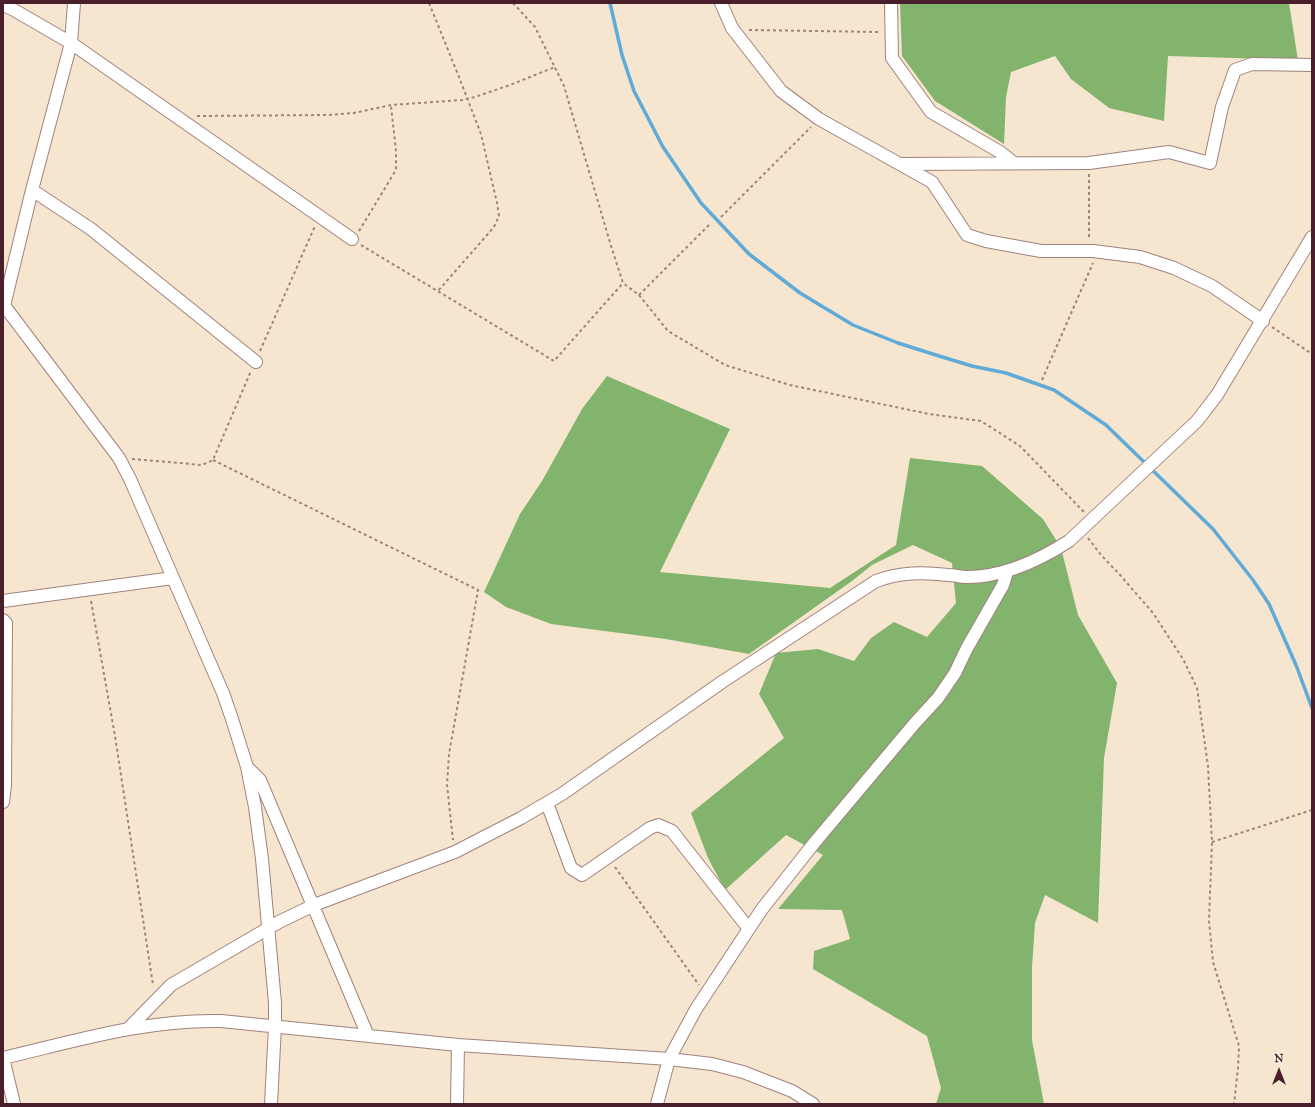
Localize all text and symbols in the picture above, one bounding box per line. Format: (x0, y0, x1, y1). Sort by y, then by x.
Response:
north arrow (1259, 1051, 1299, 1091)
text: N (1274, 1052, 1284, 1065)

